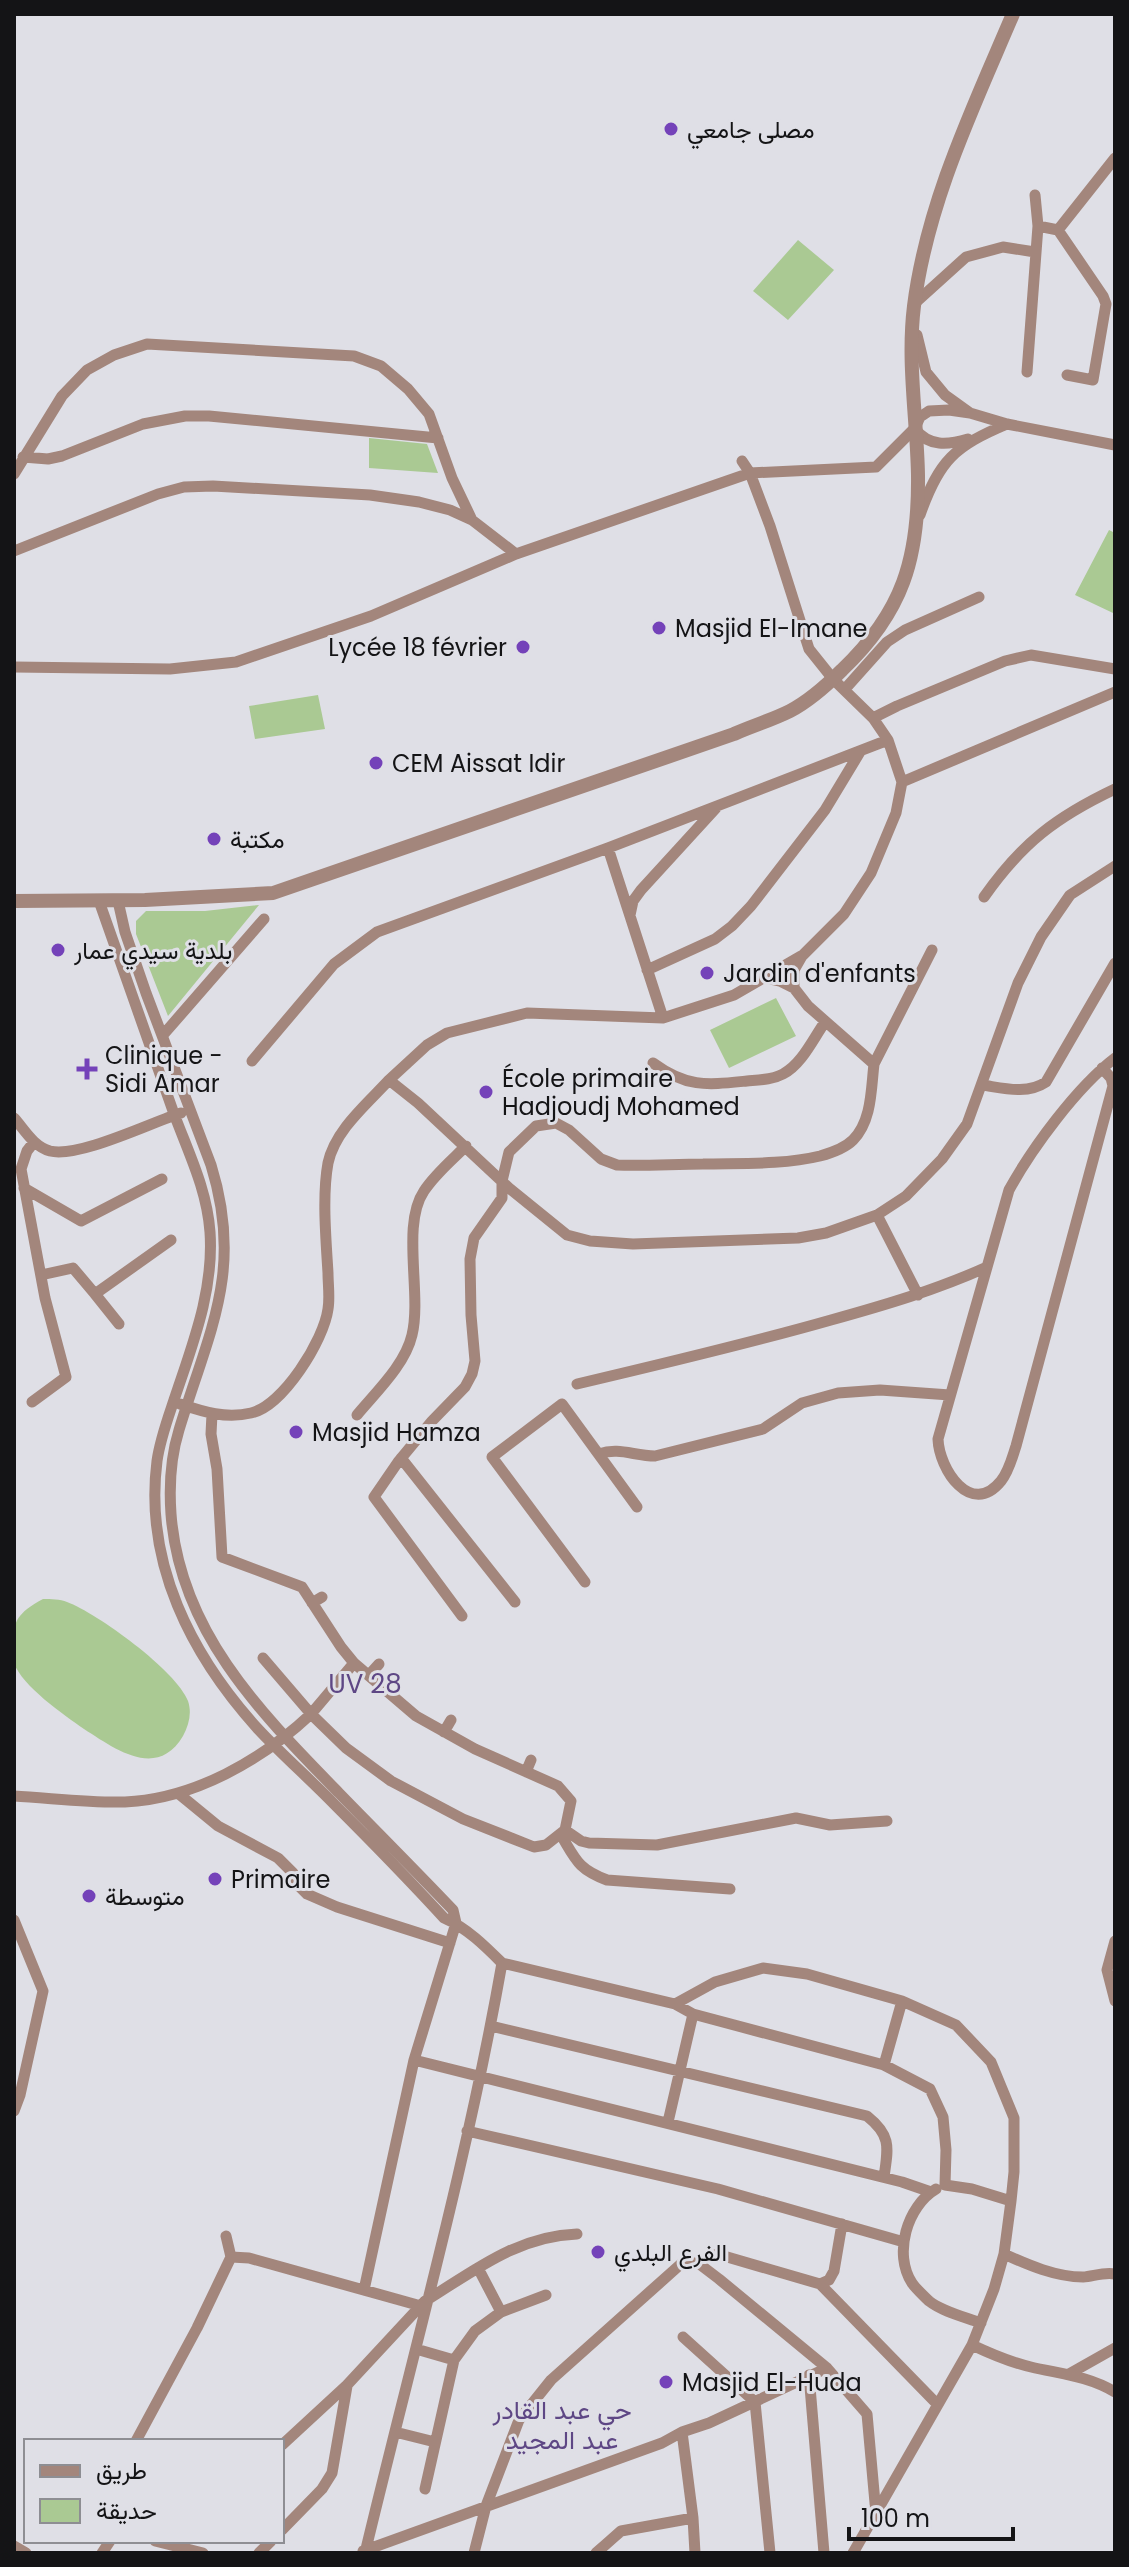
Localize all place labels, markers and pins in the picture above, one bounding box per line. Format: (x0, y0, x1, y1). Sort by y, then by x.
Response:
place label: مصلى جامعي (687, 113, 815, 149)
marker: مصلى جامعي (662, 120, 680, 138)
place label: Masjid El-Imane (675, 612, 867, 645)
marker: Masjid El-Imane (650, 619, 668, 637)
place label: Lycée 18 février (328, 631, 507, 664)
marker: Lycée 18 février (514, 638, 532, 656)
place label: CEM Aissat Idir (392, 747, 565, 780)
marker: CEM Aissat Idir (367, 754, 385, 772)
place label: مكتبة (230, 823, 284, 856)
marker: مكتبة (205, 830, 223, 848)
place label: بلدية سيدي عمار (73, 934, 232, 970)
marker: بلدية سيدي عمار (49, 941, 67, 959)
place label: Jardin d'enfants (723, 957, 916, 990)
marker: Jardin d'enfants (698, 964, 716, 982)
place label: Clinique - Sidi Amar (105, 1039, 223, 1100)
marker: Clinique - Sidi Amar (76, 1058, 98, 1080)
place label: École primaire Hadjoudj Mohamed (502, 1062, 740, 1123)
marker: École primaire Hadjoudj Mohamed (477, 1083, 495, 1101)
place label: Masjid Hamza (312, 1416, 481, 1449)
marker: Masjid Hamza (287, 1423, 305, 1441)
place label: Primaire (231, 1863, 330, 1896)
marker: Primaire (206, 1870, 224, 1888)
place label: متوسطة (105, 1880, 185, 1913)
marker: متوسطة (80, 1887, 98, 1905)
place label: الفرع البلدي (614, 2236, 727, 2272)
marker: الفرع البلدي (589, 2243, 607, 2261)
place label: Masjid El-Huda (682, 2366, 862, 2399)
marker: Masjid El-Huda (657, 2373, 675, 2391)

